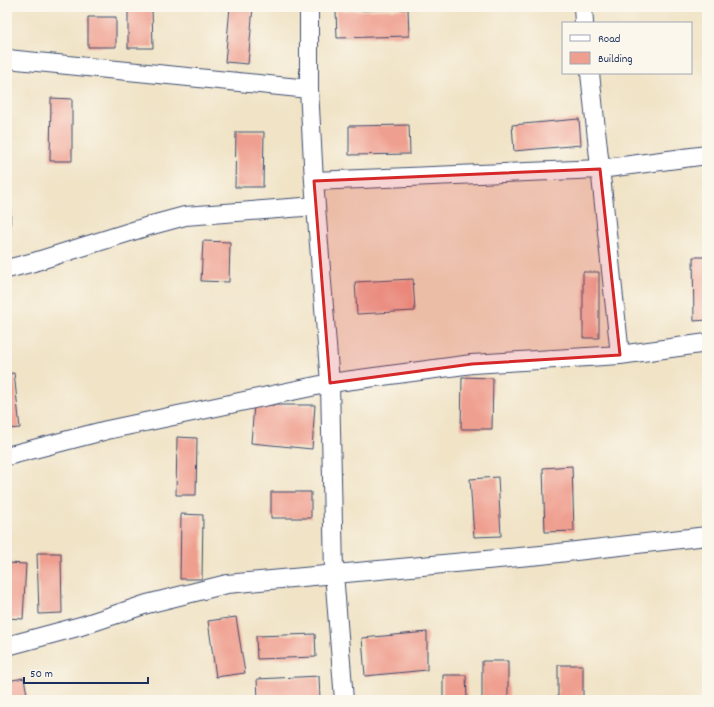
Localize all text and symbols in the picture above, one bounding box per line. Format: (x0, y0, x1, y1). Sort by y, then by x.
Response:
legend (562, 22, 692, 74)
text: Road (598, 31, 620, 48)
text: Building (598, 51, 633, 68)
scale bar (24, 659, 148, 685)
text: 50 m (30, 666, 53, 683)

